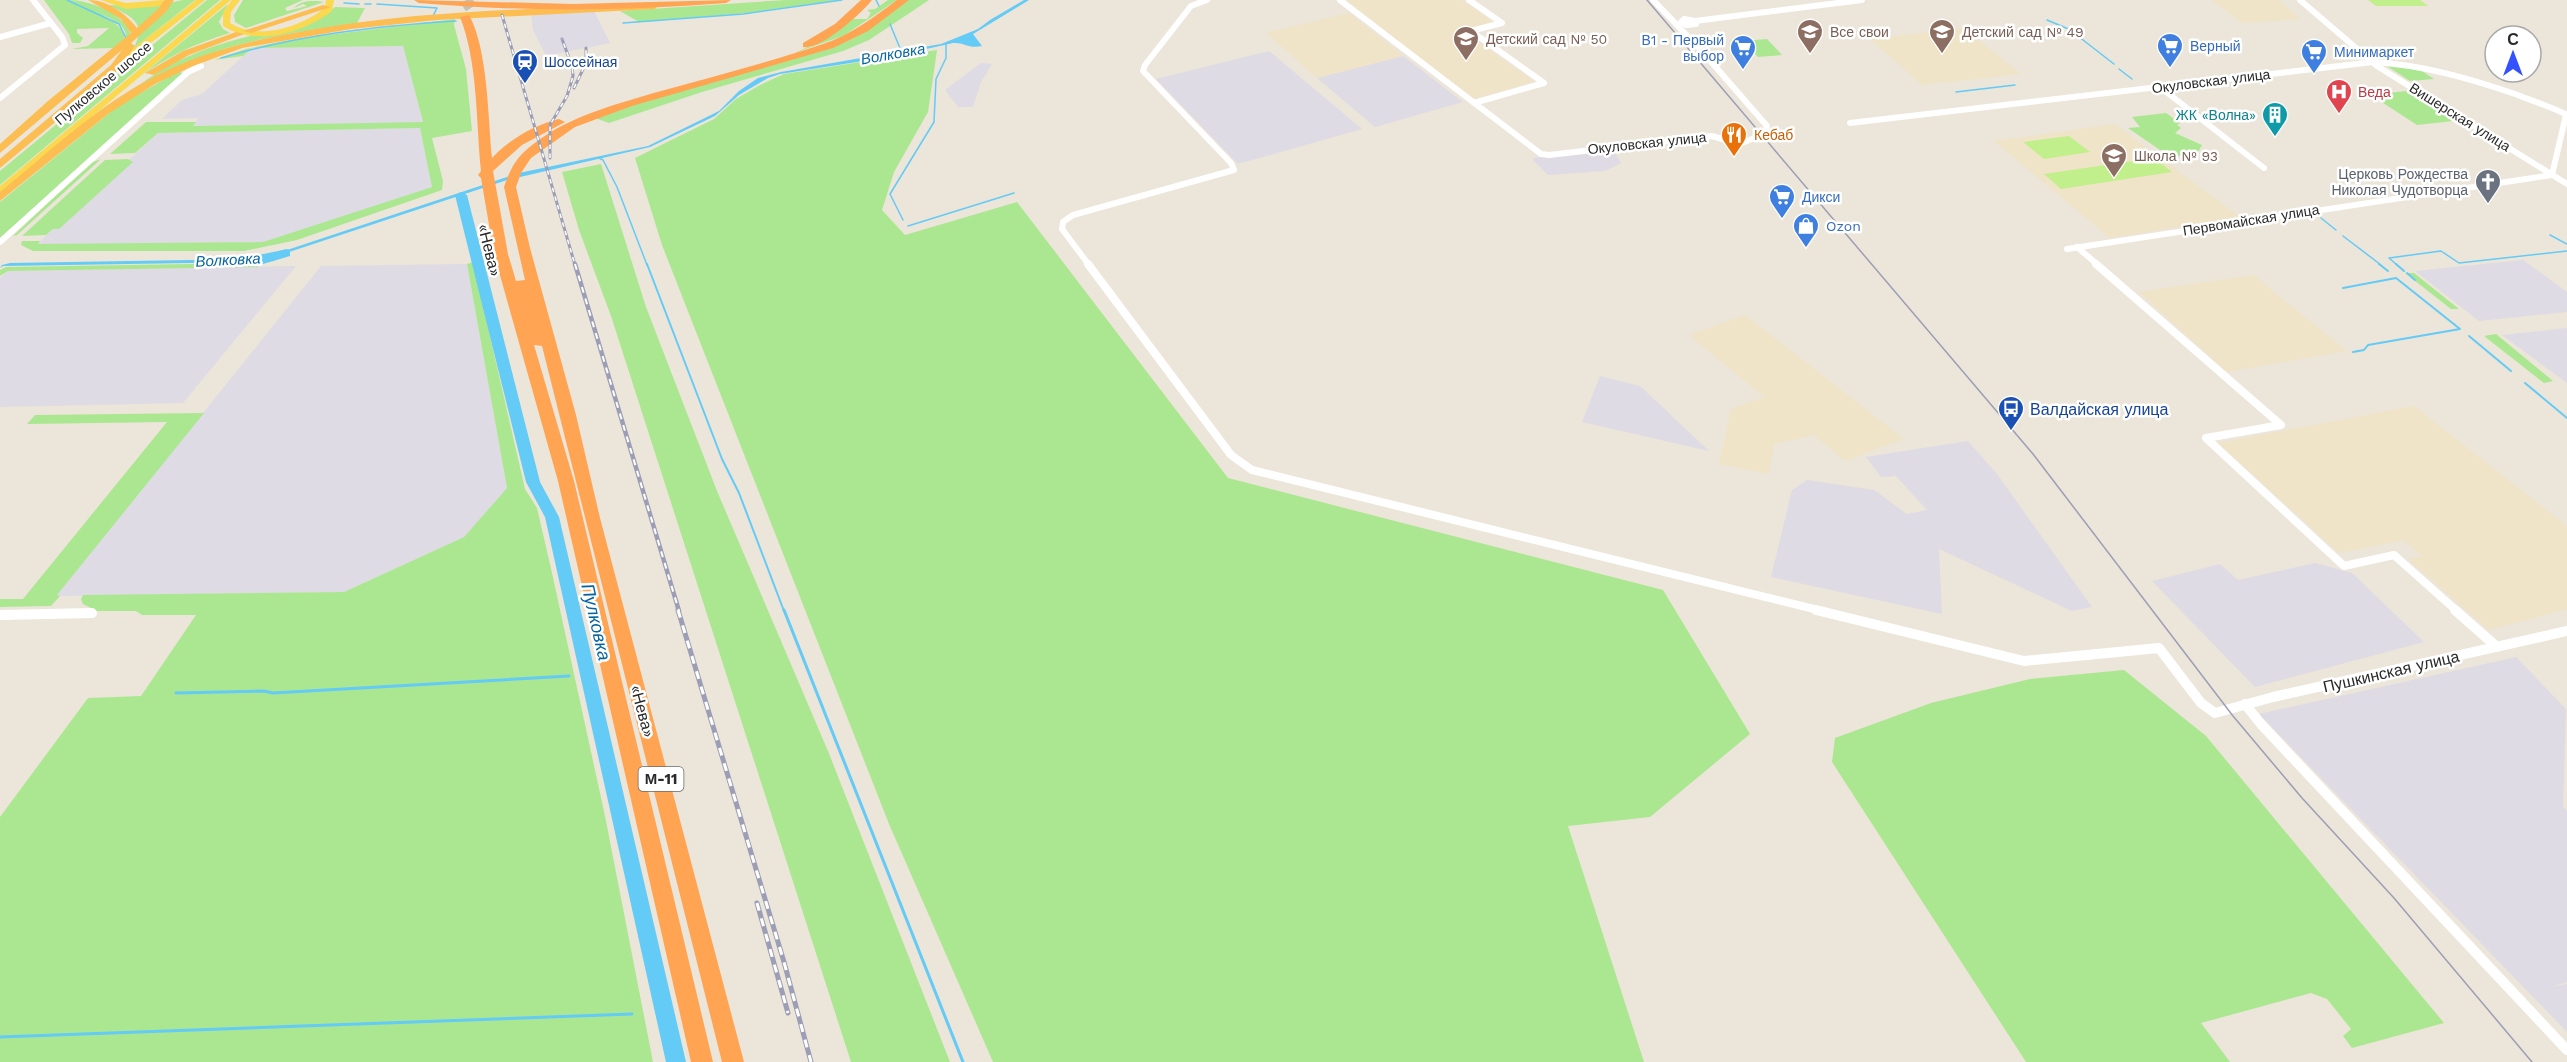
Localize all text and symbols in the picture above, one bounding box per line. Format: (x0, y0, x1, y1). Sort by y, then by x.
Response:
school or university icon: Все свои (1795, 17, 1825, 55)
school or university icon: Детский сад № 49 (1927, 17, 1957, 55)
school or university icon: Детский сад № 50 (1451, 24, 1481, 62)
place label: Все свои (1830, 24, 1889, 40)
place label: Детский сад № 49 (1962, 24, 2084, 40)
north arrow (2483, 24, 2543, 84)
text: С (2507, 30, 2519, 49)
place label: Детский сад № 50 (1486, 31, 1607, 47)
supermarket icon: Верный (2155, 31, 2185, 69)
place label: В1 - Первый выбор (1642, 32, 1724, 64)
supermarket icon: В1 - Первый выбор (1728, 33, 1758, 71)
supermarket icon: Минимаркет (2299, 37, 2329, 75)
street label: Пулковское шоссе (52, 38, 155, 128)
place label: Верный (2190, 38, 2241, 54)
water label: Волковка (859, 39, 927, 69)
place label: Минимаркет (2334, 44, 2415, 60)
station icon: Шоссейная (510, 47, 540, 85)
place label: Шоссейная (544, 54, 617, 70)
street label: Окуловская улица (2151, 66, 2271, 96)
hospital icon: Веда (2324, 77, 2354, 115)
street label: Вишерская улица (2407, 79, 2514, 155)
place label: Веда (2358, 84, 2391, 100)
building icon: ЖК «Волна» (2260, 100, 2290, 138)
place label: ЖК «Волна» (2176, 107, 2256, 123)
restaurant icon: Кебаб (1719, 120, 1749, 158)
place label: Кебаб (1754, 127, 1793, 143)
street label: Окуловская улица (1587, 129, 1707, 157)
school or university icon: Школа № 93 (2099, 141, 2129, 179)
place label: Школа № 93 (2134, 148, 2218, 164)
place label: Церковь Рождества Николая Чудотворца (2331, 166, 2468, 198)
church icon: Церковь Рождества Николая Чудотворца (2473, 167, 2503, 205)
supermarket icon: Дикси (1767, 182, 1797, 220)
place label: Дикси (1802, 189, 1840, 205)
street label: Первомайская улица (2182, 201, 2321, 239)
shop icon: Ozon (1791, 211, 1821, 249)
place label: Ozon (1826, 218, 1861, 234)
street label: «Нева» (474, 222, 505, 278)
water label: Волковка (195, 249, 261, 271)
bus stop icon: Валдайская улица (1996, 394, 2026, 432)
place label: Валдайская улица (2030, 400, 2169, 419)
water label: Пулковка (577, 581, 616, 662)
street label: Пушкинская улица (2321, 647, 2461, 696)
street label: «Нева» (626, 683, 659, 740)
road number: М-11 (638, 767, 684, 791)

